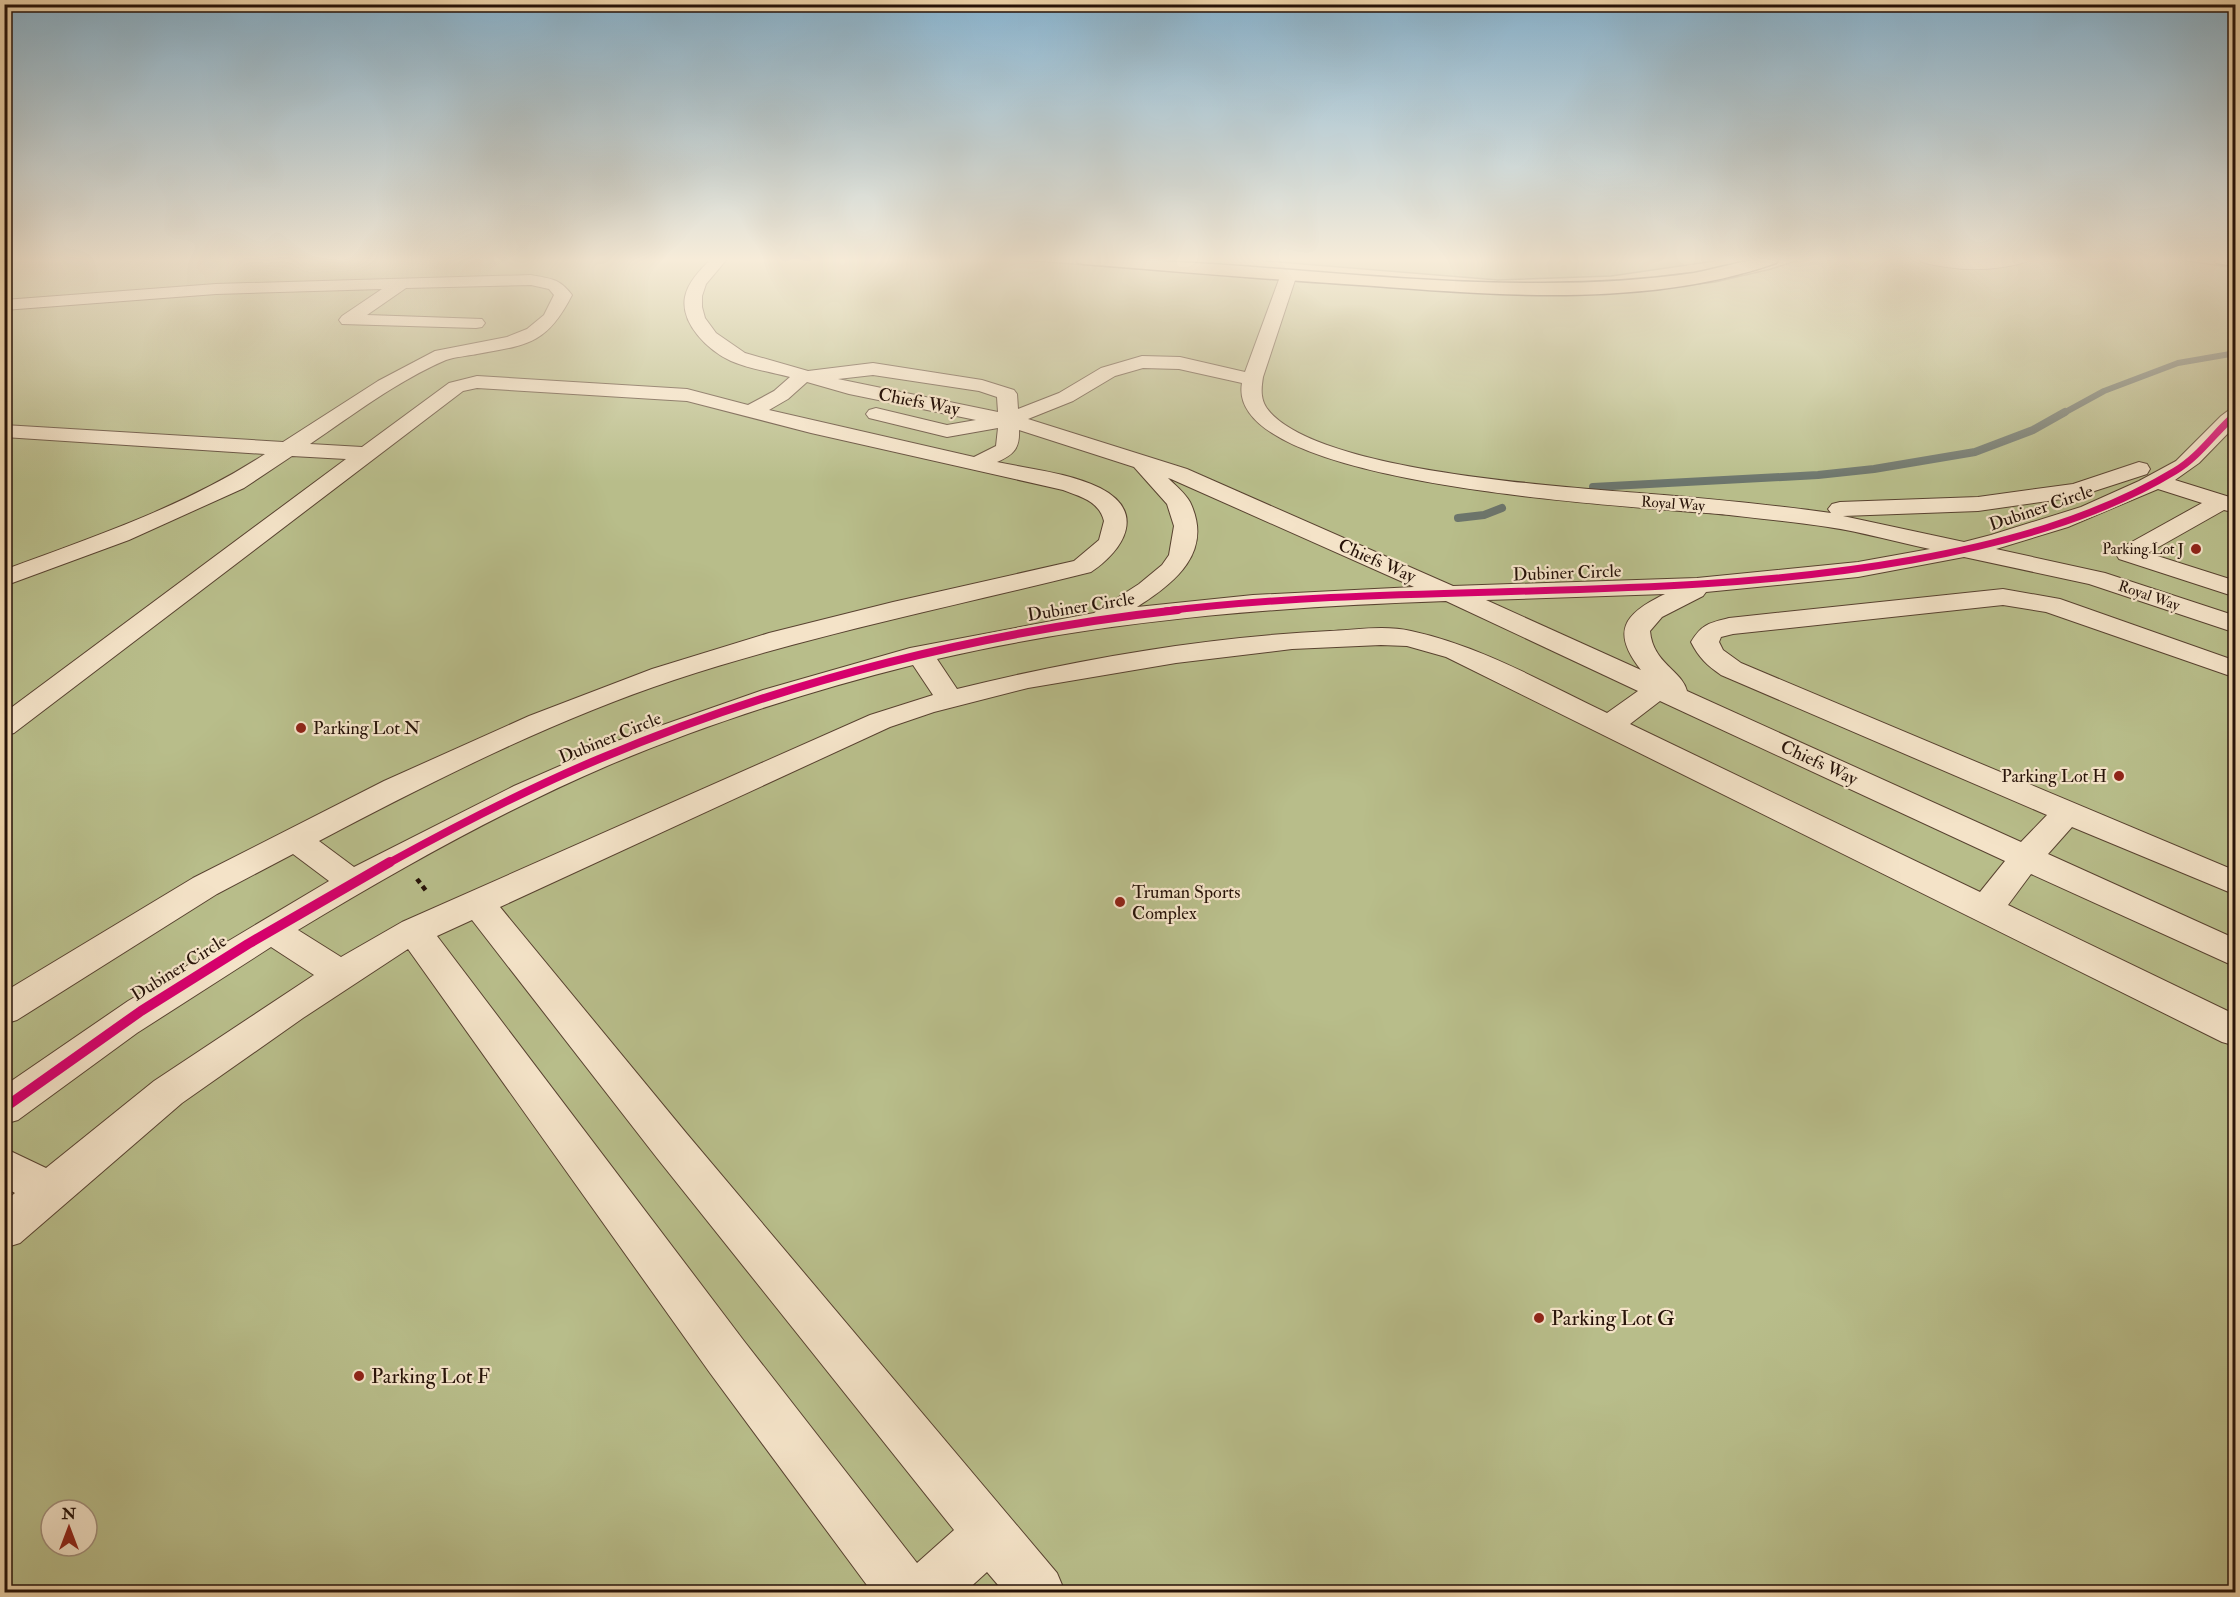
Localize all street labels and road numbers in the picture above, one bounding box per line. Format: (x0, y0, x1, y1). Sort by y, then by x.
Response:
street label: Chiefs Way (876, 383, 963, 421)
street label: Dubiner Circle (1986, 479, 2097, 537)
street label: Royal Way (1640, 492, 1706, 516)
street label: Chiefs Way (1335, 534, 1420, 589)
street label: Dubiner Circle (1512, 560, 1622, 586)
street label: Royal Way (2116, 577, 2183, 616)
street label: Dubiner Circle (1026, 587, 1137, 627)
street label: Dubiner Circle (555, 707, 665, 769)
street label: Chiefs Way (1777, 735, 1862, 791)
street label: Dubiner Circle (127, 929, 232, 1007)

